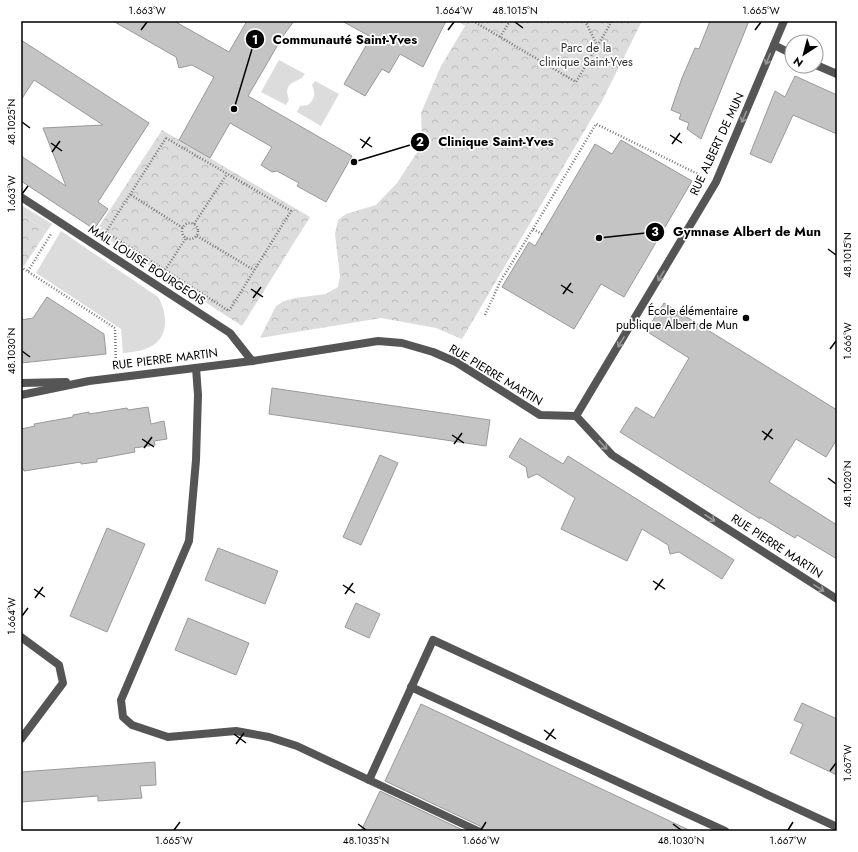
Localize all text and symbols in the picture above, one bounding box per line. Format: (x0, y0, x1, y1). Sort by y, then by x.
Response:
text: 1.663°W (128, 3, 166, 18)
text: 1.664°W (435, 3, 473, 18)
text: 48.1015°N (492, 3, 538, 18)
text: 1.665°W (742, 3, 780, 18)
callout: Communauté Saint-Yves (245, 27, 425, 52)
text: Communauté Saint-Yves (273, 30, 417, 49)
text: 1 (252, 31, 258, 49)
north arrow (784, 34, 824, 74)
park label: Parc de la clinique Saint-Yves (539, 39, 633, 71)
one-way arrow (764, 53, 771, 65)
text: N (790, 53, 806, 71)
street label: RUE ALBERT DE MUN (685, 90, 749, 198)
text: 48.1025°N (4, 99, 19, 145)
one-way arrow (739, 110, 747, 122)
callout: Clinique Saint-Yves (410, 129, 561, 154)
text: Clinique Saint-Yves (438, 132, 554, 151)
text: 2 (416, 133, 424, 151)
text: 1.663°W (4, 175, 19, 213)
callout: Gymnase Albert de Mun (645, 219, 829, 244)
street label: MAIL LOUISE BOURGEOIS (85, 220, 210, 310)
text: Gymnase Albert de Mun (673, 222, 821, 241)
text: 3 (651, 223, 659, 241)
text: 48.1015°N (840, 232, 855, 278)
one-way arrow (656, 270, 664, 282)
place label: École élémentaire publique Albert de Mun (616, 302, 738, 334)
marker: École élémentaire publique Albert de Mun (741, 313, 751, 323)
text: 1.666°W (840, 322, 855, 360)
text: 48.1030°N (4, 328, 19, 374)
one-way arrow (616, 336, 624, 348)
street label: RUE PIERRE MARTIN (446, 340, 546, 410)
street label: RUE PIERRE MARTIN (111, 344, 219, 374)
one-way arrow (598, 439, 607, 450)
text: 48.1020°N (840, 461, 855, 507)
street label: RUE PIERRE MARTIN (727, 509, 827, 583)
one-way arrow (704, 514, 716, 522)
one-way arrow (814, 583, 825, 592)
text: 1.664°W (4, 597, 19, 635)
text: 1.667°W (840, 744, 855, 781)
text: 1.665°W (155, 833, 193, 848)
text: 48.1035°N (343, 833, 389, 848)
text: 1.666°W (462, 833, 500, 848)
text: 48.1030°N (658, 833, 704, 848)
text: 1.667°W (770, 833, 807, 848)

